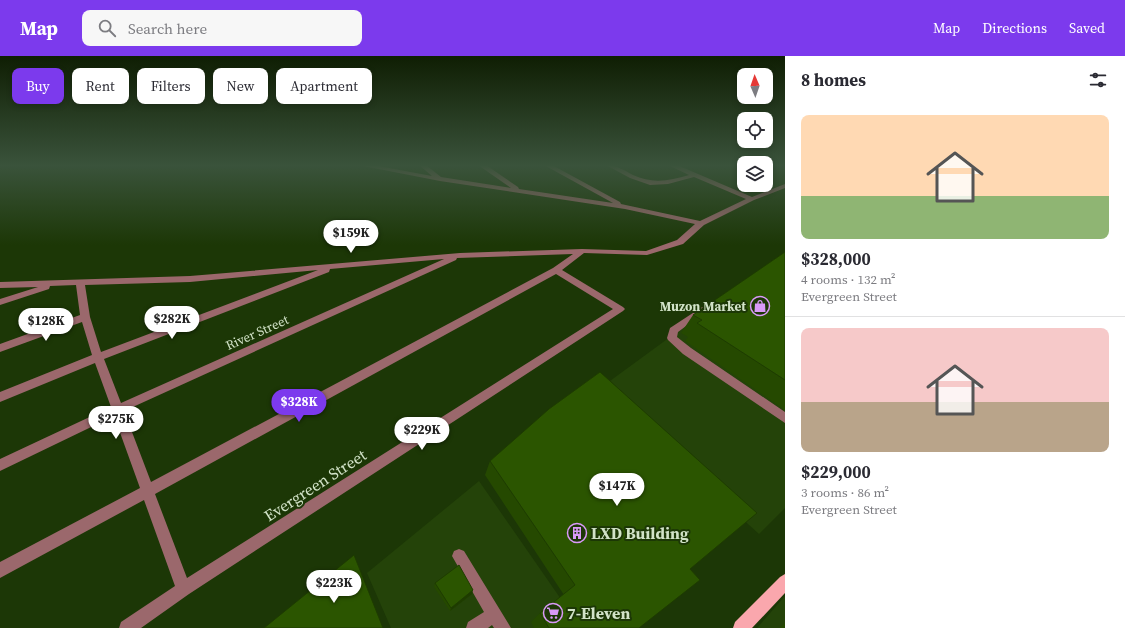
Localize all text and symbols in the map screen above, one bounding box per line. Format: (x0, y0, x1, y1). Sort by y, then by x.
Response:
search box (82, 10, 362, 46)
text: Map (20, 15, 58, 41)
icon: search (96, 17, 118, 39)
text: Search here (128, 18, 207, 39)
text: Map (933, 18, 960, 38)
text: Directions (982, 18, 1047, 38)
text: Saved (1069, 18, 1105, 38)
chip: Buy (12, 68, 64, 104)
chip: Rent (72, 68, 129, 104)
chip: Filters (137, 68, 205, 104)
chip: New (213, 68, 268, 104)
chip: Apartment (276, 68, 372, 104)
north arrow (737, 68, 773, 104)
map controls (737, 68, 773, 192)
text: 8 homes (801, 68, 866, 92)
icon: filters (1087, 69, 1109, 91)
button: locate (737, 112, 773, 148)
icon: home (919, 141, 991, 213)
button: layers (737, 156, 773, 192)
pin: $159K (323, 220, 379, 254)
text: $159K (332, 224, 370, 241)
text: $328,000 (801, 247, 871, 271)
text: 4 rooms · 132 m² (801, 271, 896, 288)
text: Evergreen Street (801, 288, 897, 305)
shop icon: Muzon Market (749, 295, 771, 317)
place label: Muzon Market (660, 298, 746, 315)
pin: $282K (144, 306, 200, 340)
pin: $128K (18, 308, 74, 342)
text: $282K (153, 310, 191, 327)
street label: River Street (223, 311, 292, 354)
text: $128K (27, 312, 65, 329)
icon: home (919, 354, 991, 426)
pin: $328K (271, 389, 327, 423)
text: $328K (280, 393, 318, 410)
pin: $275K (88, 406, 144, 440)
text: $275K (97, 410, 135, 427)
pin: $229K (394, 417, 450, 451)
text: $229K (403, 421, 441, 438)
street label: Evergreen Street (260, 443, 371, 526)
text: $229,000 (801, 460, 871, 484)
pin: $147K (589, 473, 645, 507)
text: $147K (598, 477, 636, 494)
text: 3 rooms · 86 m² (801, 484, 889, 501)
text: Evergreen Street (801, 501, 897, 518)
building icon: LXD Building (566, 522, 588, 544)
place label: LXD Building (591, 522, 689, 544)
pin: $223K (306, 570, 362, 604)
text: $223K (315, 574, 353, 591)
supermarket icon: 7-Eleven (542, 602, 564, 624)
place label: 7-Eleven (567, 602, 630, 624)

